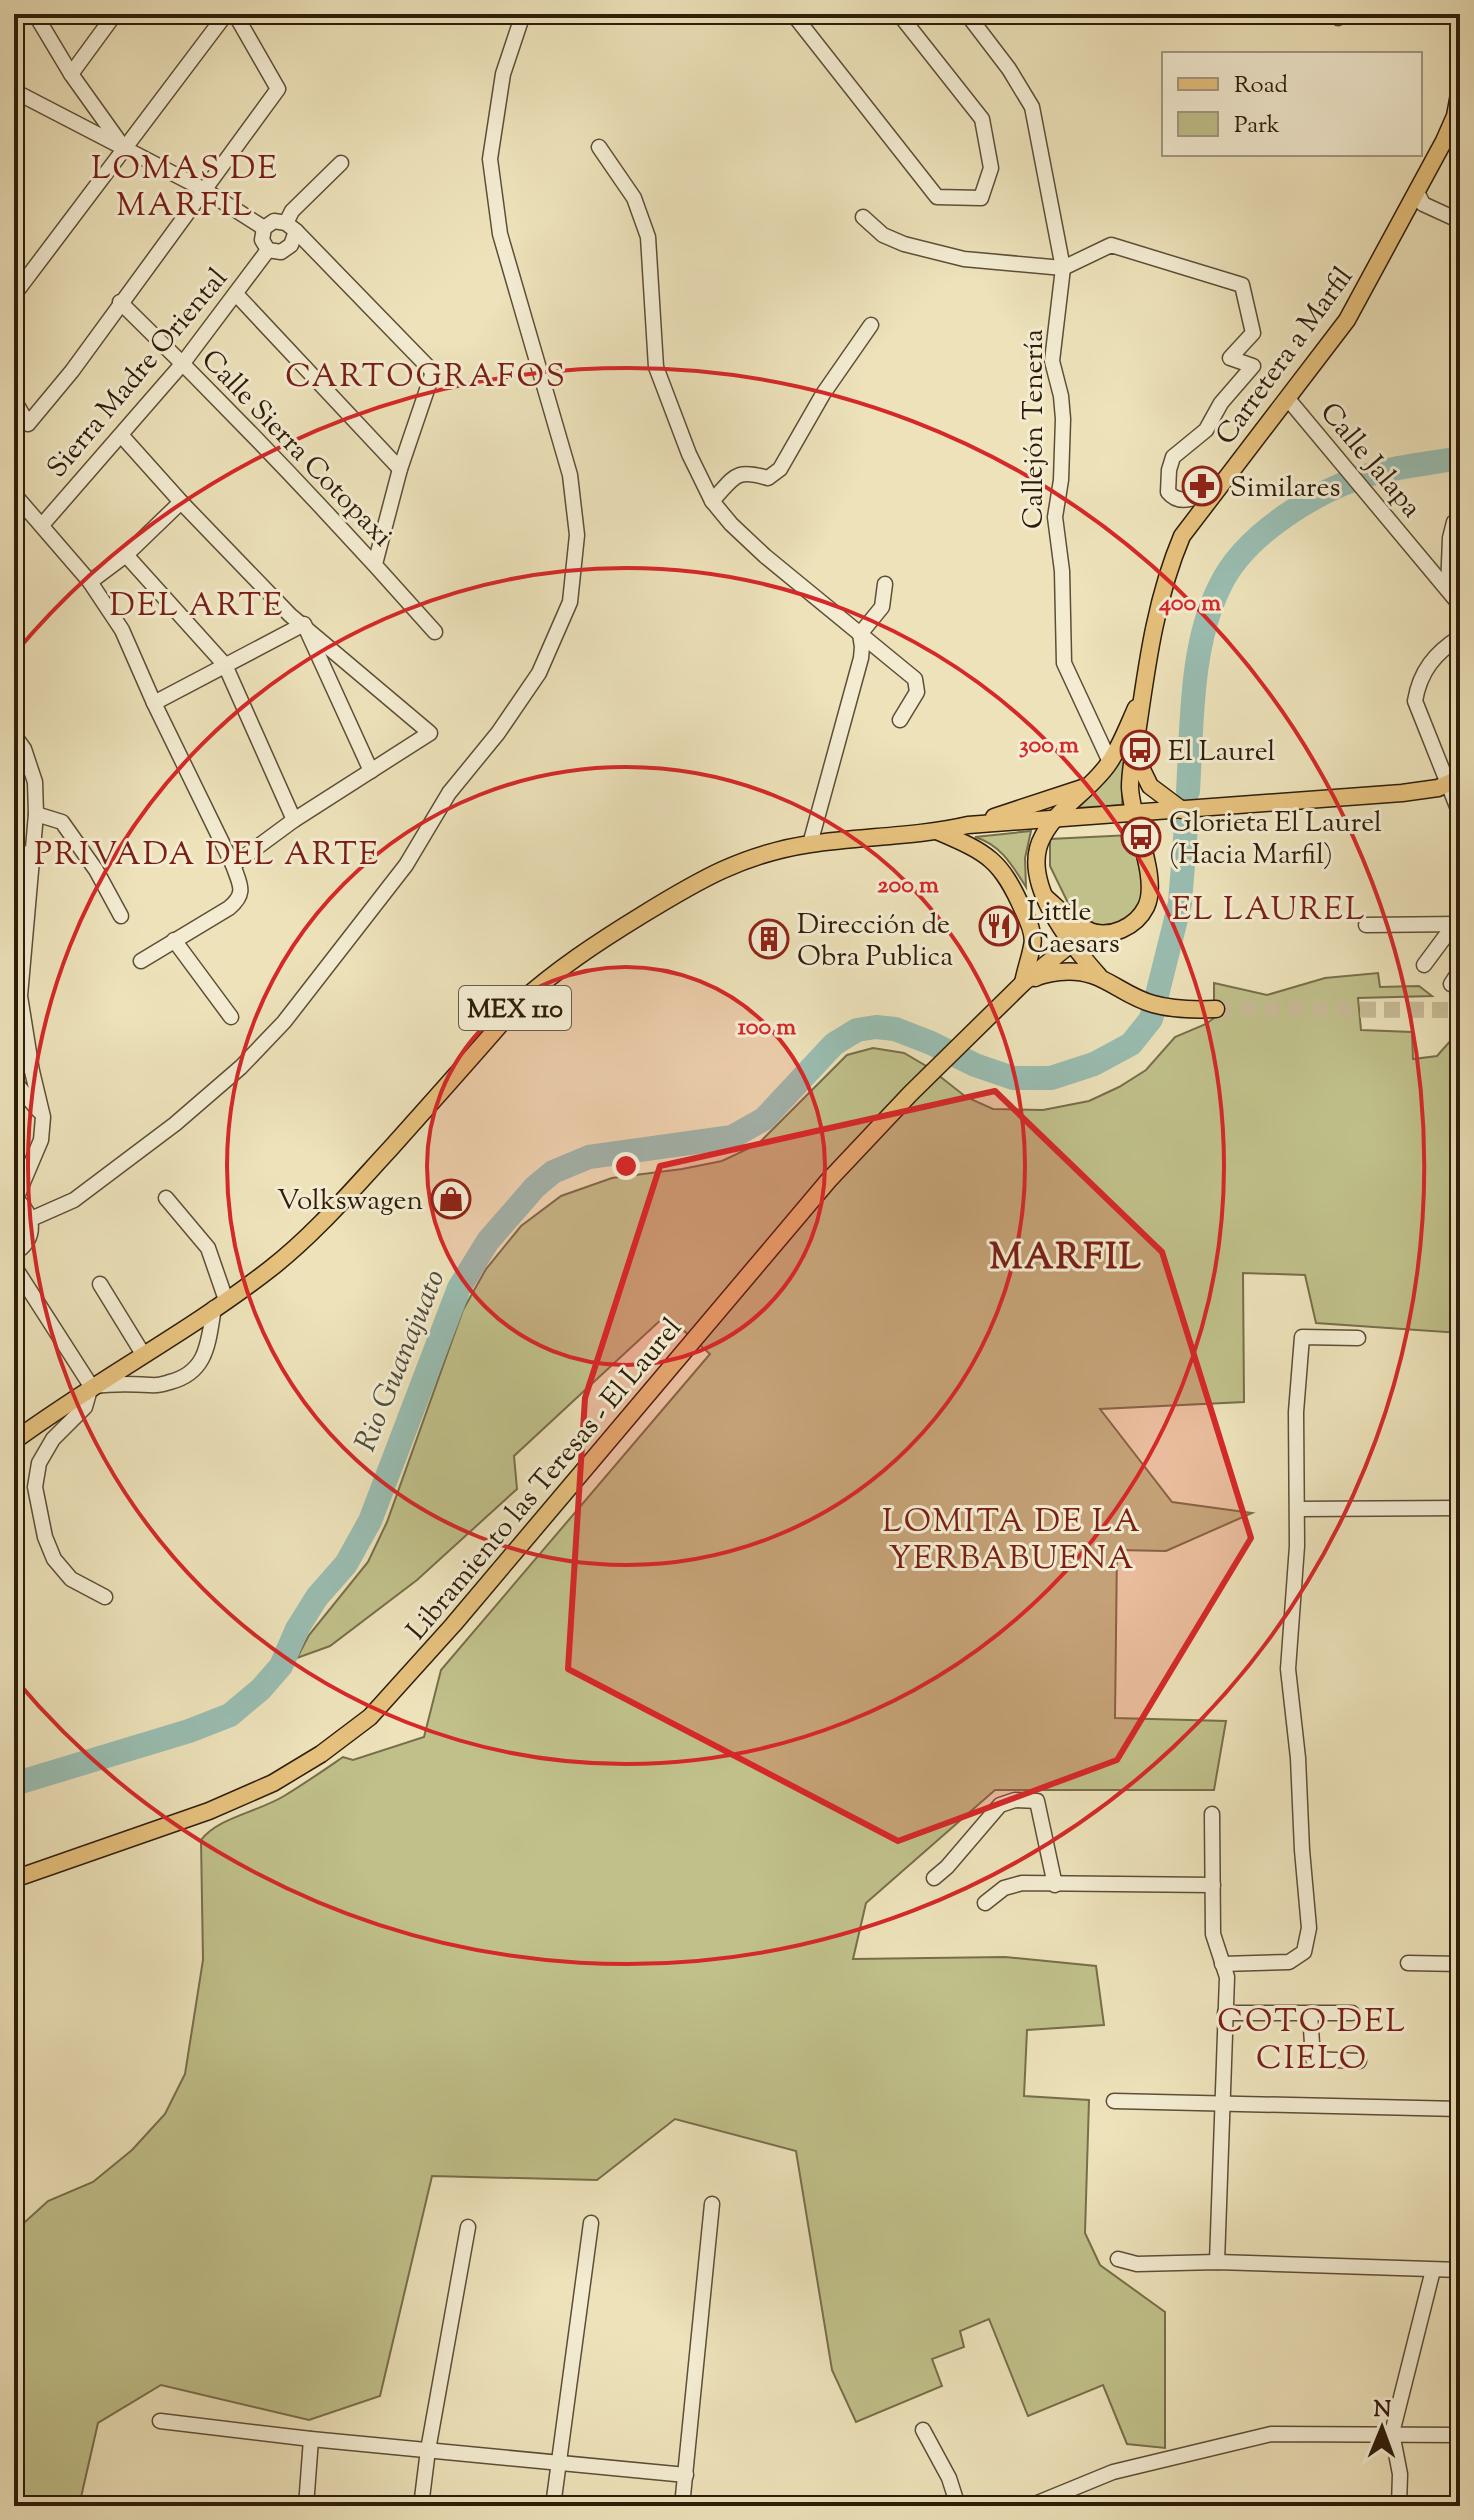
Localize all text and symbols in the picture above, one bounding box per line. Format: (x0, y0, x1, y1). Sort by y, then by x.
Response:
legend (1162, 52, 1422, 156)
text: Road (1234, 69, 1288, 103)
text: Park (1234, 109, 1280, 143)
district label: LOMAS DE MARFIL (91, 147, 279, 230)
street label: Carretera a Marfil (1207, 259, 1364, 454)
street label: Sierra Madre Oriental (39, 260, 238, 487)
street label: Callejón Tenería (1015, 329, 1055, 529)
street label: Calle Sierra Cotopaxi (191, 342, 401, 557)
district label: CARTOGRAFOS (285, 355, 567, 401)
street label: Calle Jalapa (1310, 395, 1430, 527)
pharmacy icon: Similares (1181, 465, 1223, 507)
place label: Similares (1230, 469, 1341, 509)
district label: DEL ARTE (110, 584, 284, 630)
text: 400 m (1158, 587, 1221, 621)
text: 300 m (1019, 729, 1079, 763)
bus stop icon: El Laurel (1119, 729, 1161, 771)
place label: El Laurel (1168, 733, 1276, 773)
place label: Glorieta El Laurel (Hacia Marfil) (1169, 804, 1382, 876)
bus stop icon: Glorieta El Laurel (Hacia Marfil) (1120, 816, 1162, 858)
district label: PRIVADA DEL ARTE (34, 833, 380, 879)
text: 200 m (877, 869, 939, 903)
district label: EL LAUREL (1172, 888, 1366, 934)
place label: Little Caesars (1027, 893, 1120, 965)
restaurant icon: Little Caesars (978, 905, 1020, 947)
place label: Dirección de Obra Publica (797, 906, 953, 978)
building icon: Dirección de Obra Publica (748, 918, 790, 960)
road number: MEX 110 (459, 986, 571, 1030)
text: 100 m (738, 1011, 796, 1045)
centre of rings (612, 1152, 640, 1180)
shop icon: Volkswagen (430, 1178, 472, 1220)
place label: Volkswagen (277, 1182, 423, 1222)
district label: MARFIL (989, 1233, 1143, 1285)
water label: Rio Guanajuato (345, 1264, 457, 1458)
street label: Libramiento las Teresas - El Laurel (398, 1310, 692, 1650)
district label: LOMITA DE LA YERBABUENA (882, 1500, 1142, 1583)
district label: COTO DEL CIELO (1217, 2000, 1407, 2083)
north arrow (1342, 2388, 1422, 2468)
text: N (1373, 2395, 1392, 2427)

